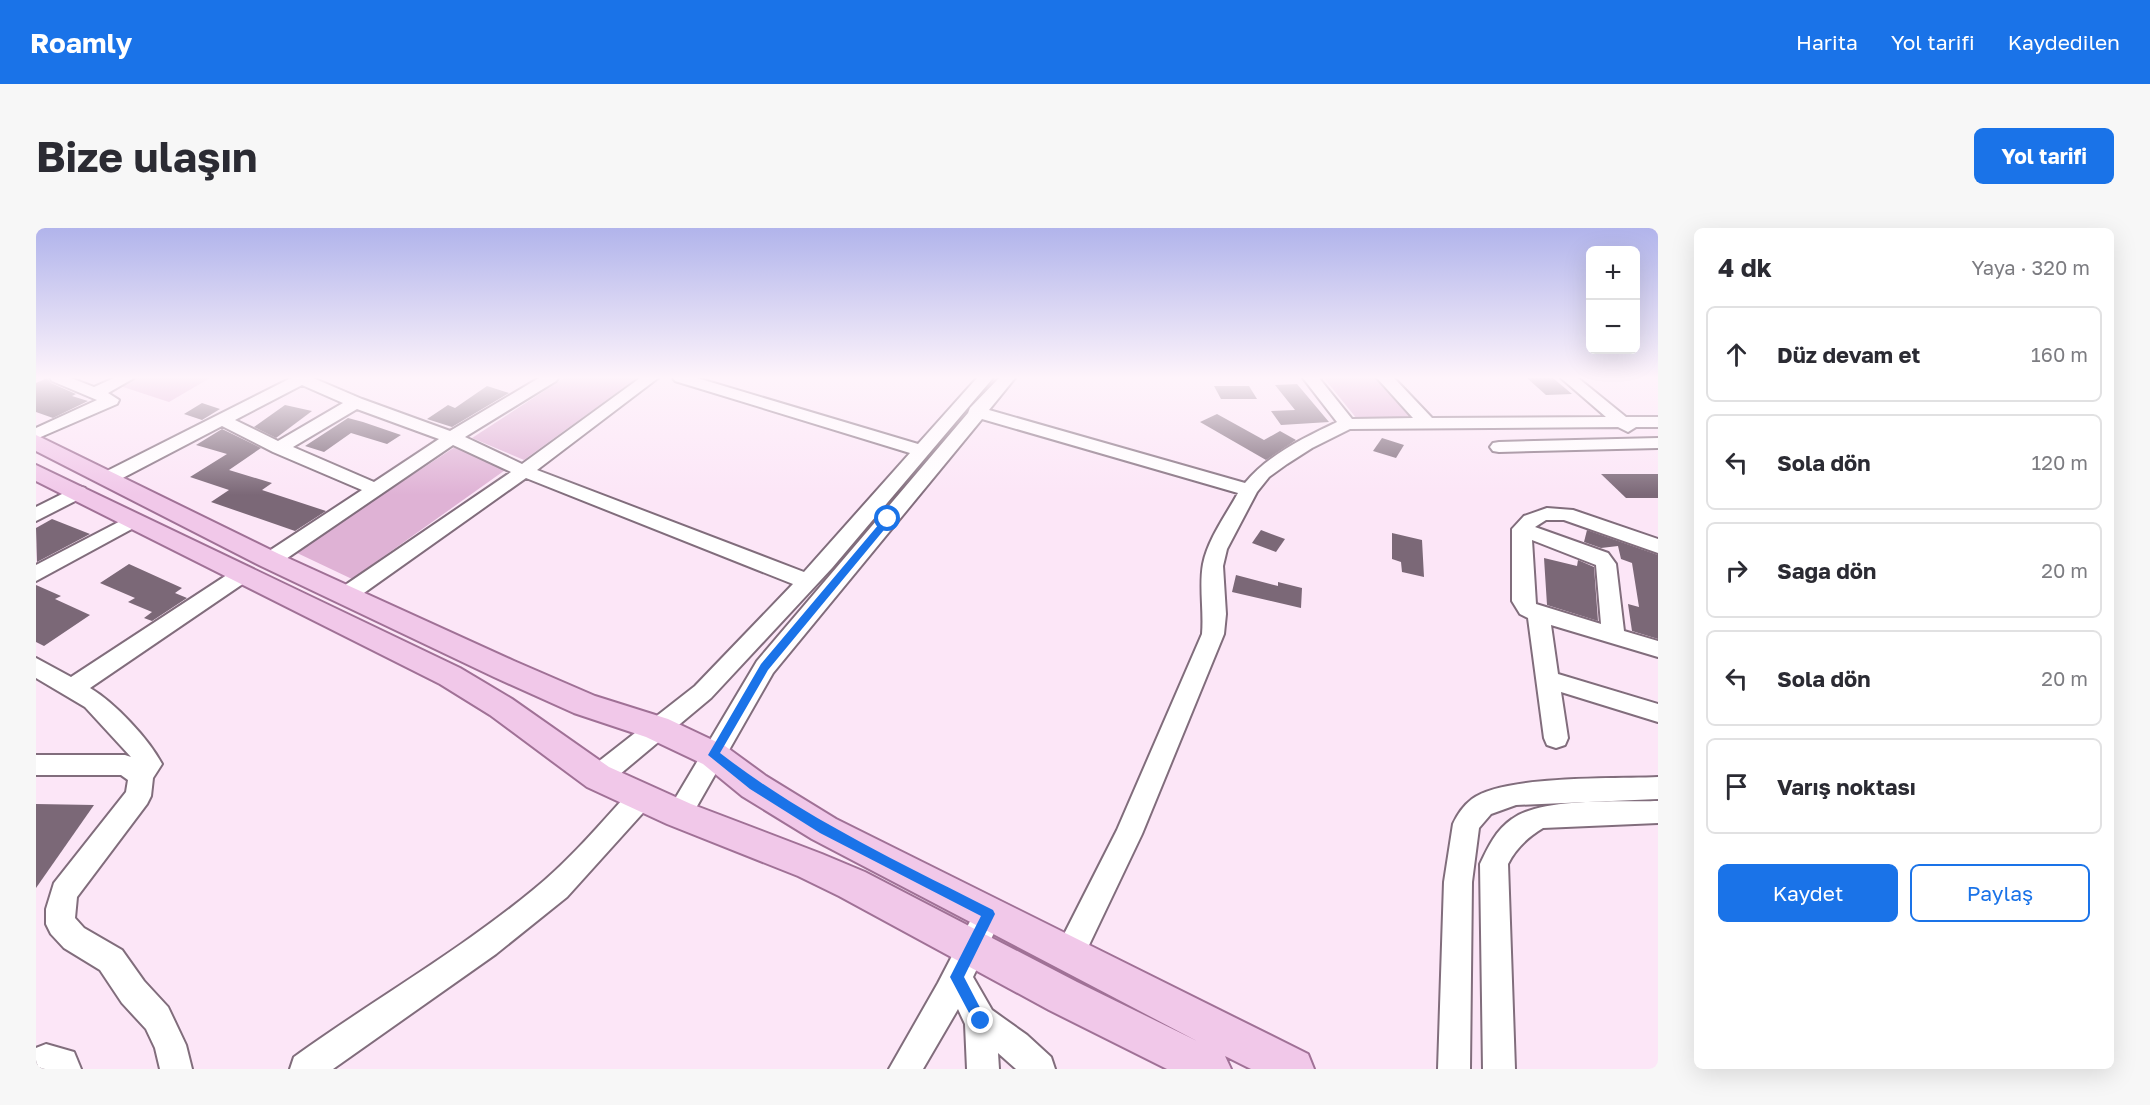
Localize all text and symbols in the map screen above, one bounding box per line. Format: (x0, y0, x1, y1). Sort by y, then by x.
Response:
text: Roamly (30, 26, 132, 59)
text: Harita (1796, 29, 1858, 55)
text: Yol tarifi (1891, 29, 1975, 55)
text: Kaydedilen (2008, 29, 2120, 55)
button: Yol tarifi (1974, 128, 2114, 184)
text: Bize ulaşın (36, 131, 257, 181)
map controls (1586, 246, 1640, 354)
button: + (1586, 246, 1640, 300)
text: 4 dk (1718, 252, 1772, 283)
text: Yaya · 320 m (1972, 255, 2090, 279)
button: − (1586, 300, 1640, 354)
icon: ahead (1720, 338, 1753, 371)
text: Düz devam et (1777, 341, 1920, 368)
text: 160 m (2031, 342, 2088, 366)
icon: left (1720, 446, 1753, 479)
text: Sola dön (1777, 449, 1871, 476)
text: 120 m (2032, 450, 2088, 474)
route start (874, 505, 900, 531)
icon: right (1720, 554, 1753, 587)
text: Sağa dön (1777, 557, 1876, 584)
text: 20 m (2041, 558, 2088, 582)
icon: left (1720, 662, 1753, 695)
text: Sola dön (1777, 665, 1871, 692)
text: 20 m (2041, 666, 2088, 690)
icon: arrive (1720, 770, 1753, 803)
text: Varış noktası (1777, 773, 1916, 800)
button: Kaydet (1718, 864, 1898, 922)
button: Paylaş (1910, 864, 2090, 922)
route end (967, 1007, 993, 1033)

